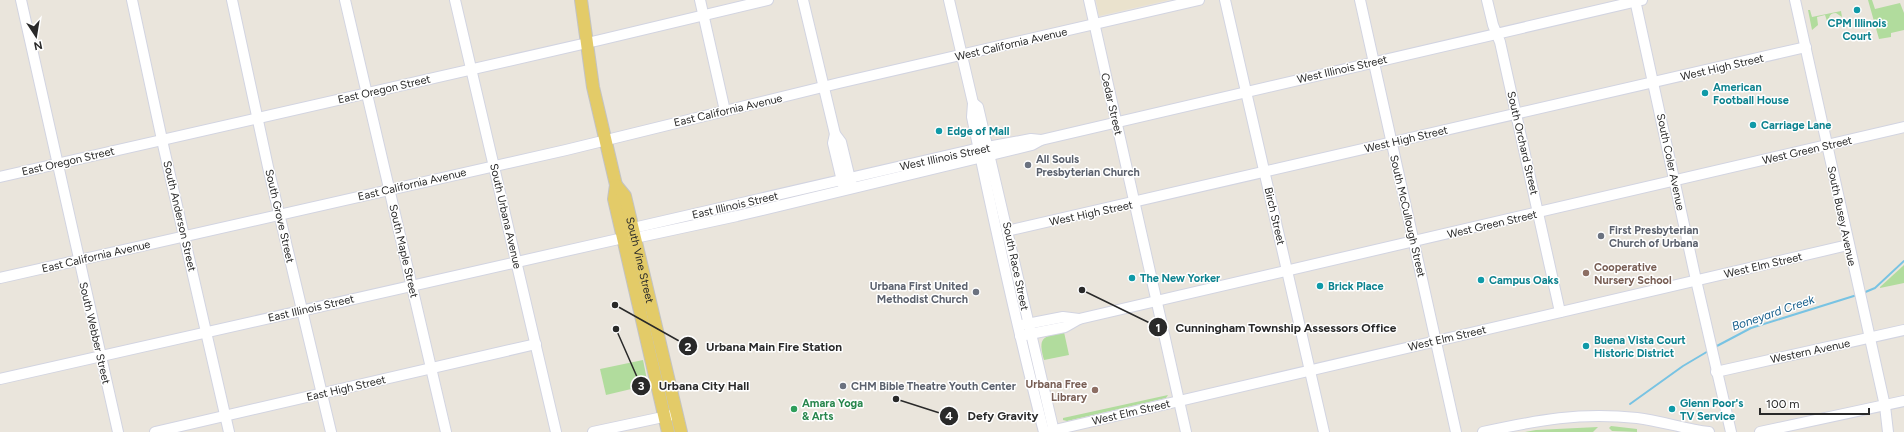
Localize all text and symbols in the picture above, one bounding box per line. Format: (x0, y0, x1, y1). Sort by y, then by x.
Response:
marker: CPM Illinois Court (1852, 5, 1862, 15)
north arrow (16, 16, 56, 56)
place label: CPM Illinois Court (1828, 17, 1886, 43)
street label: West California Avenue (954, 25, 1069, 64)
text: N (32, 38, 43, 53)
street label: West High Street (1679, 52, 1765, 83)
street label: West Illinois Street (1296, 53, 1389, 86)
street label: East Oregon Street (336, 72, 432, 106)
street label: Cedar Street (1098, 72, 1125, 136)
place label: American Football House (1713, 81, 1789, 107)
marker: American Football House (1700, 88, 1710, 98)
street label: South Orchard Street (1504, 90, 1541, 196)
street label: East California Avenue (673, 92, 784, 129)
street label: South Coler Avenue (1654, 113, 1687, 212)
place label: Carriage Lane (1761, 119, 1831, 132)
marker: Carriage Lane (1748, 120, 1758, 130)
street label: West High Street (1363, 124, 1449, 155)
place label: Edge of Mall (947, 125, 1010, 138)
marker: Edge of Mall (934, 126, 944, 136)
street label: West Green Street (1761, 134, 1853, 167)
street label: West Illinois Street (899, 142, 992, 173)
street label: East Oregon Street (20, 144, 116, 178)
place label: All Souls Presbyterian Church (1036, 153, 1140, 179)
street label: South McCullough Street (1387, 154, 1428, 279)
street label: South Anderson Street (160, 159, 199, 273)
marker: All Souls Presbyterian Church (1023, 160, 1033, 170)
street label: South Urbana Avenue (487, 162, 524, 270)
street label: South Busey Avenue (1825, 165, 1858, 267)
street label: East California Avenue (357, 166, 468, 203)
street label: South Grove Street (262, 168, 297, 264)
street label: Birch Street (1262, 186, 1287, 246)
street label: East Illinois Street (691, 189, 780, 222)
street label: West High Street (1048, 198, 1134, 229)
street label: South Maple Street (386, 203, 421, 299)
street label: West Green Street (1446, 208, 1538, 241)
street label: South Vine Street (623, 216, 656, 305)
street label: South Race Street (1000, 221, 1031, 312)
place label: First Presbyterian Church of Urbana (1609, 224, 1699, 250)
marker: First Presbyterian Church of Urbana (1596, 231, 1606, 241)
street label: East California Avenue (41, 238, 152, 275)
street label: West Elm Street (1723, 250, 1804, 281)
place label: Cooperative Nursery School (1594, 261, 1672, 287)
marker: Cooperative Nursery School (1581, 268, 1591, 278)
place label: The New Yorker (1140, 272, 1221, 285)
marker: The New Yorker (1127, 273, 1137, 283)
place label: Campus Oaks (1489, 274, 1559, 287)
marker: Campus Oaks (1476, 275, 1486, 285)
place label: Urbana First United Methodist Church (870, 280, 968, 306)
place label: Brick Place (1328, 280, 1384, 293)
street label: South Webber Street (76, 281, 113, 386)
marker: Brick Place (1315, 281, 1325, 291)
marker: Urbana First United Methodist Church (971, 287, 981, 297)
street label: East Illinois Street (267, 292, 356, 325)
water label: Boneyard Creek (1730, 292, 1817, 334)
callout: Cunningham Township Assessors Office (1148, 315, 1405, 339)
text: 1 (1155, 321, 1161, 335)
text: Cunningham Township Assessors Office (1175, 321, 1397, 335)
street label: West Elm Street (1407, 323, 1488, 354)
callout: Urbana Main Fire Station (678, 334, 850, 358)
place label: Buena Vista Court Historic District (1594, 334, 1686, 360)
street label: Western Avenue (1769, 337, 1851, 366)
text: 2 (685, 340, 692, 354)
text: Urbana Main Fire Station (706, 340, 842, 354)
marker: Buena Vista Court Historic District (1581, 341, 1591, 351)
street label: East High Street (305, 373, 387, 404)
callout: Urbana City Hall (631, 374, 757, 398)
place label: Urbana Free Library (1026, 378, 1088, 404)
text: 3 (638, 379, 645, 393)
text: Urbana City Hall (659, 379, 749, 393)
place label: CHM Bible Theatre Youth Center (851, 380, 1017, 393)
marker: CHM Bible Theatre Youth Center (838, 381, 848, 391)
marker: Urbana Free Library (1090, 385, 1100, 395)
scale bar (1760, 390, 1869, 416)
place label: Amara Yoga & Arts (802, 397, 863, 423)
street label: West Elm Street (1091, 397, 1172, 428)
place label: Glenn Poor's TV Service (1680, 397, 1743, 423)
text: 100 m (1766, 397, 1800, 411)
marker: Amara Yoga & Arts (789, 404, 799, 414)
callout: Defy Gravity (939, 404, 1046, 428)
marker: Glenn Poor's TV Service (1667, 404, 1677, 414)
text: 4 (945, 409, 953, 423)
text: Defy Gravity (968, 409, 1038, 423)

